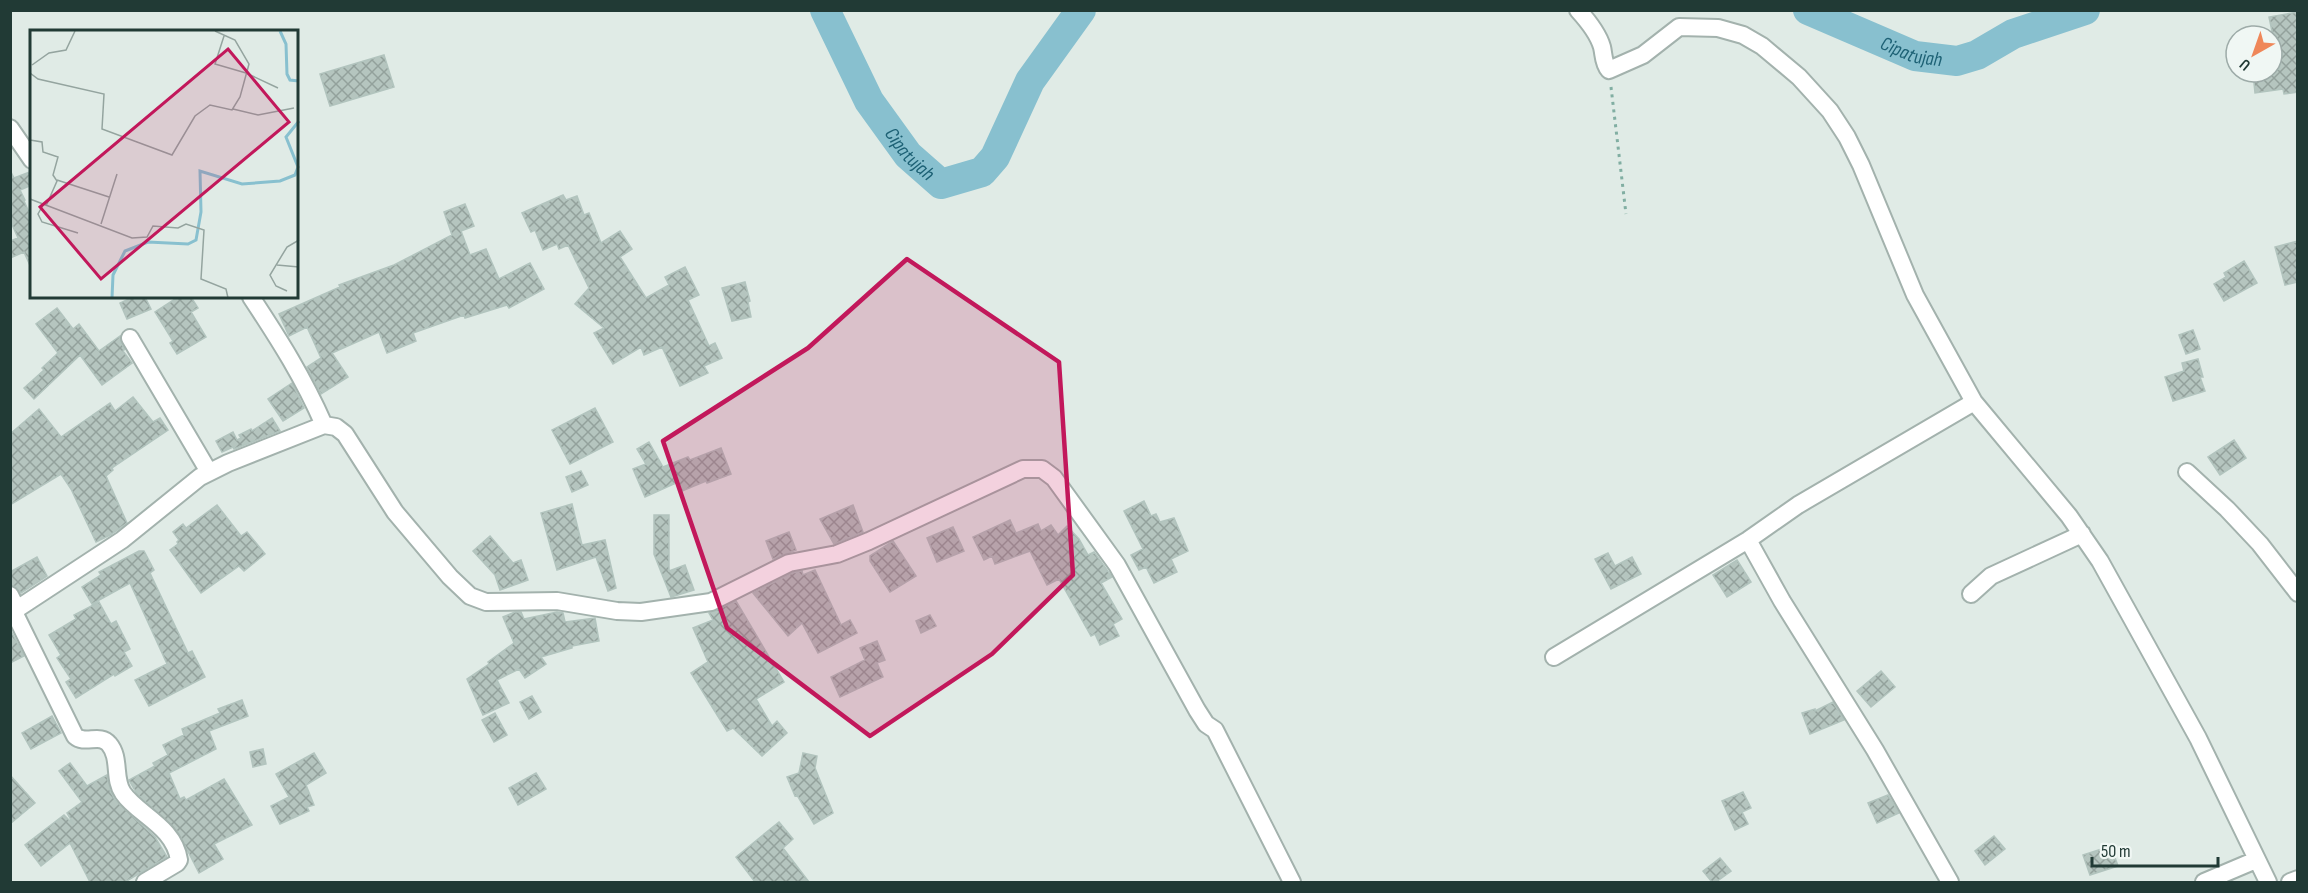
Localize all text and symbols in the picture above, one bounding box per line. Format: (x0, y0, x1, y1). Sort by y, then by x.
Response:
north arrow (2224, 24, 2284, 84)
inset map (30, 30, 298, 298)
water label: Cipatujah (1877, 32, 1943, 72)
text: U (2236, 54, 2255, 74)
water label: Cipatujah (879, 123, 939, 186)
scale bar (2092, 830, 2218, 868)
text: 50 m (2101, 841, 2131, 862)

